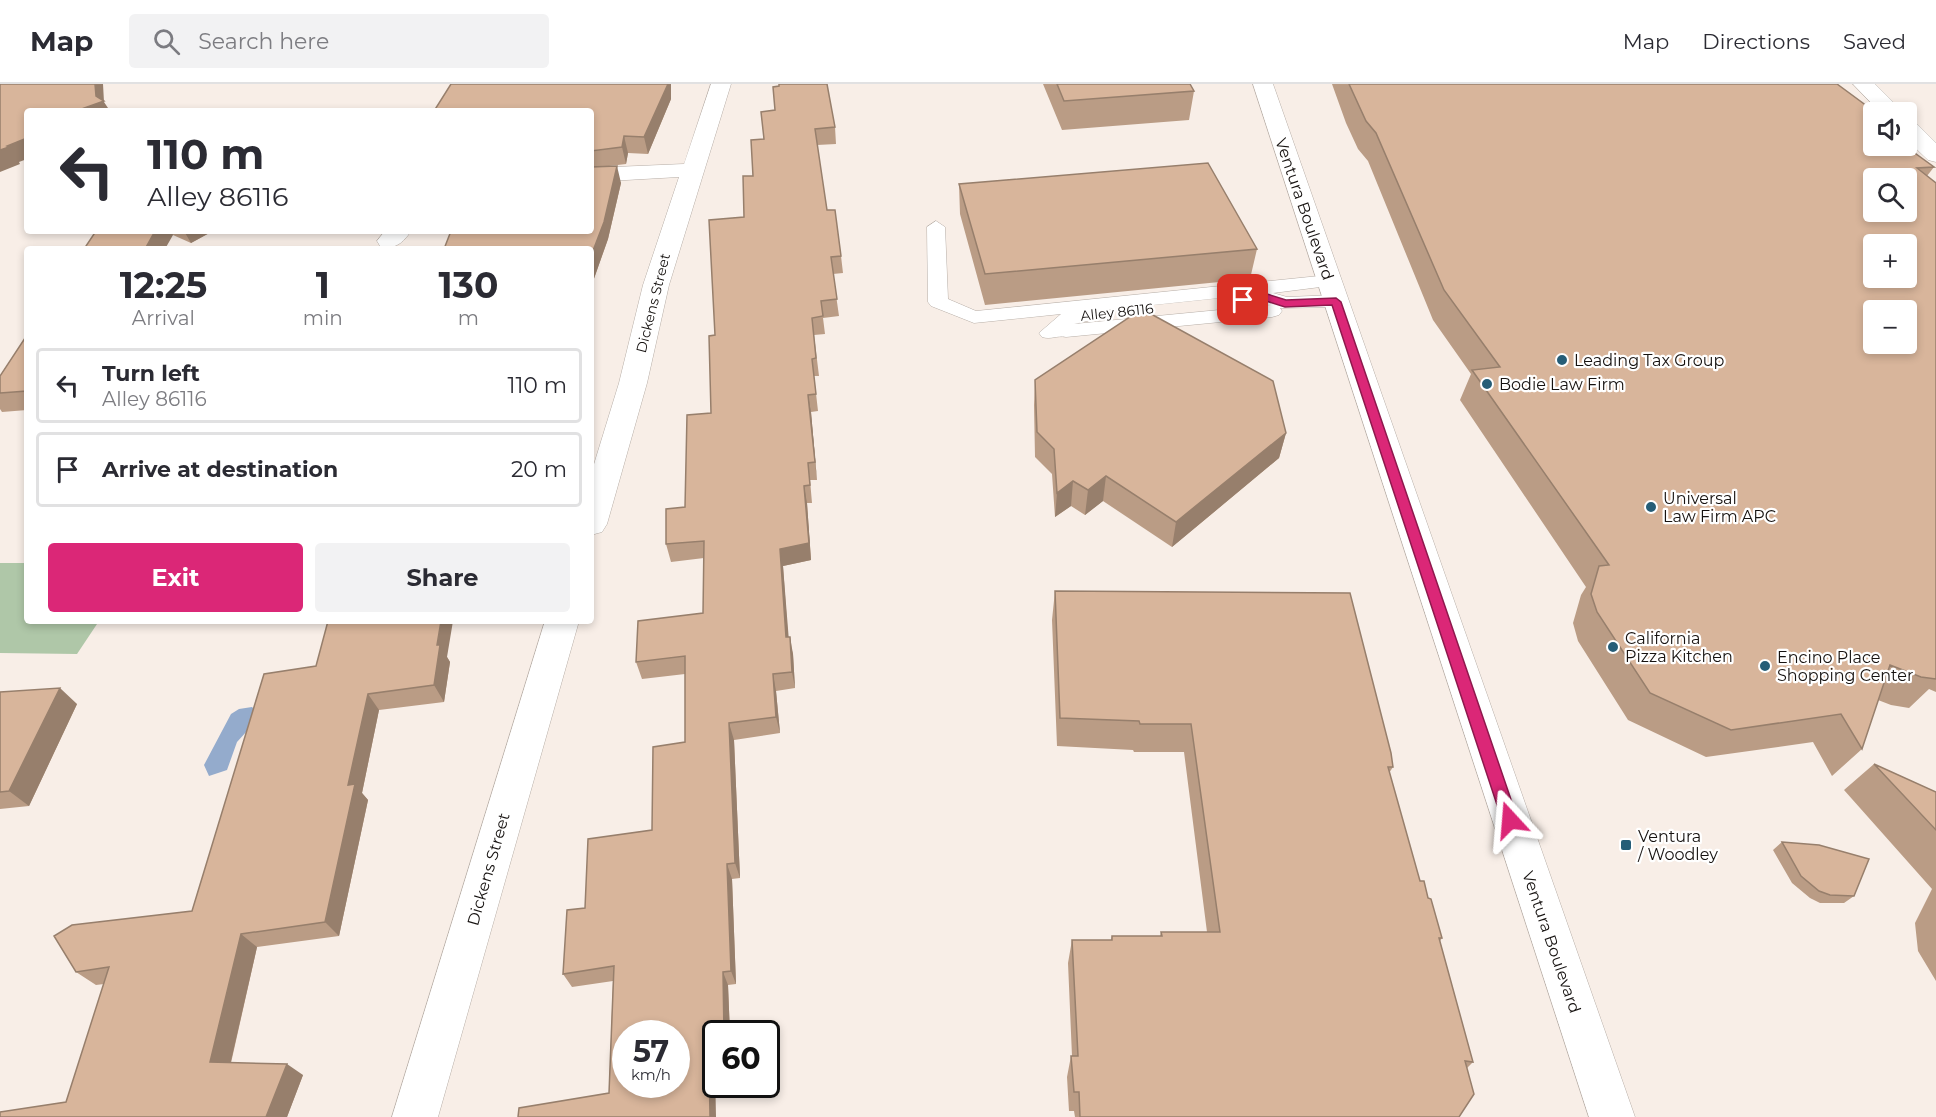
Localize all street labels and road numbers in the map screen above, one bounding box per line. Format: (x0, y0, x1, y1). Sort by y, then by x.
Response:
street label: Ventura Boulevard (1271, 136, 1338, 283)
street label: Dickens Street (632, 251, 674, 355)
street label: Alley 86116 (1080, 299, 1155, 325)
street label: Dickens Street (463, 810, 514, 928)
street label: Ventura Boulevard (1518, 869, 1585, 1016)

